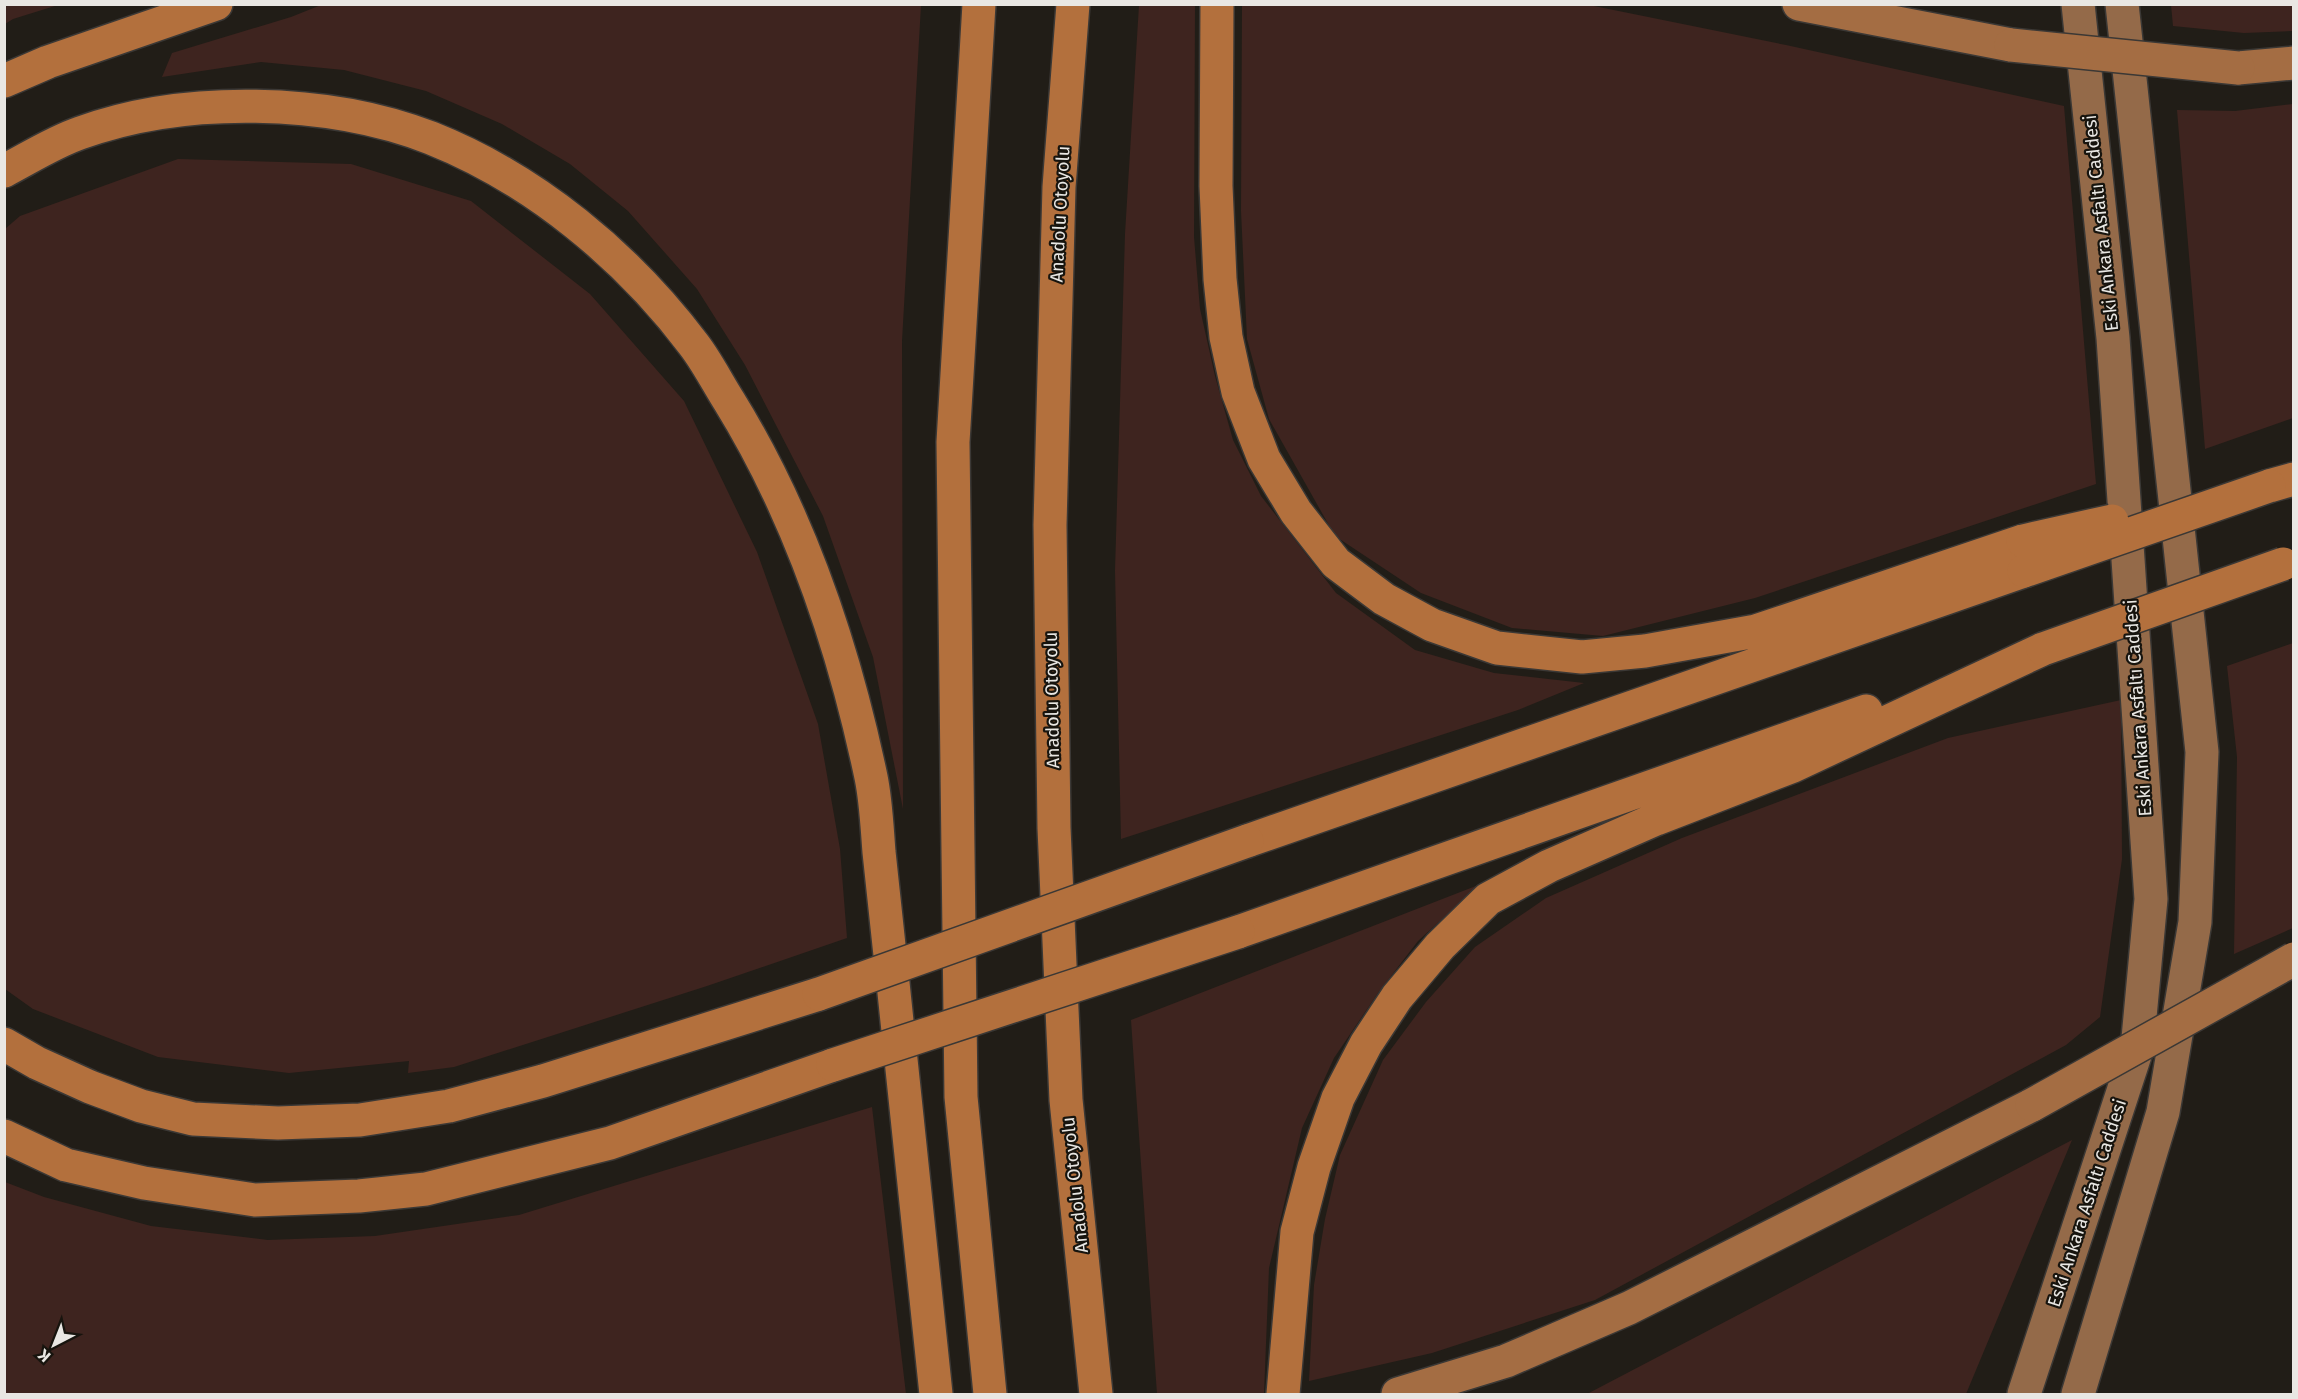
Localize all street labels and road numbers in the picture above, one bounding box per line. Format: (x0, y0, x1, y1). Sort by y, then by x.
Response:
street label: Eski Ankara Asfaltı Caddesi (2079, 114, 2123, 332)
street label: Anadolu Otoyolu (1045, 145, 1075, 283)
street label: Eski Ankara Asfaltı Caddesi (2119, 599, 2157, 817)
street label: Anadolu Otoyolu (1040, 632, 1064, 768)
street label: Eski Ankara Asfaltı Caddesi (2043, 1096, 2131, 1310)
street label: Anadolu Otoyolu (1057, 1116, 1093, 1254)

